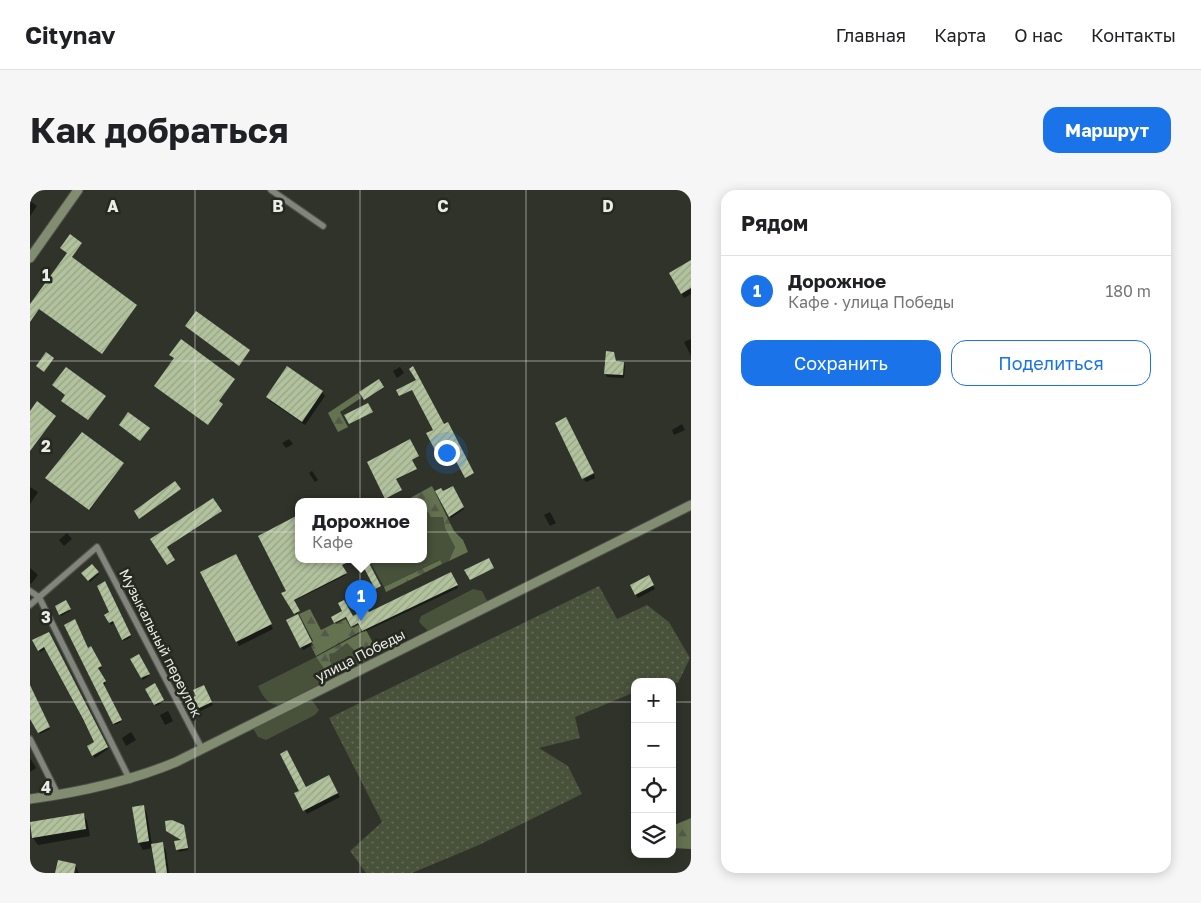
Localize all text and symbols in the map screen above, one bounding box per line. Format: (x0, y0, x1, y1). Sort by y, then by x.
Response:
text: Citynav (25, 20, 115, 49)
text: Главная (836, 24, 906, 46)
text: Карта (934, 24, 986, 46)
text: О нас (1014, 24, 1063, 46)
text: Контакты (1091, 24, 1176, 46)
button: Маршрут (1043, 107, 1171, 153)
text: Как добраться (30, 109, 288, 151)
text: A (107, 196, 119, 216)
text: B (272, 196, 284, 216)
text: C (437, 196, 449, 216)
text: D (602, 196, 614, 216)
text: Рядом (741, 210, 808, 236)
text: 1 (42, 265, 50, 285)
text: Дорожное (788, 269, 886, 292)
text: 1 (753, 281, 761, 301)
text: 180 m (1105, 281, 1151, 301)
text: Кафе · улица Победы (788, 292, 954, 312)
button: Сохранить (741, 340, 941, 386)
button: Поделиться (951, 340, 1151, 386)
text: 2 (41, 436, 51, 456)
your location (434, 440, 460, 466)
popup (295, 498, 427, 563)
text: Дорожное (312, 509, 410, 532)
text: Кафе (312, 532, 353, 552)
street label: Музыкальный переулок (116, 566, 206, 720)
pin: 1 (345, 580, 377, 621)
text: 3 (41, 607, 51, 627)
street label: улица Победы (312, 625, 408, 685)
map controls (631, 678, 676, 858)
button: + (631, 678, 676, 723)
button: − (631, 723, 676, 768)
button: locate (631, 768, 676, 813)
text: 4 (41, 777, 51, 797)
button: layers (631, 813, 676, 858)

